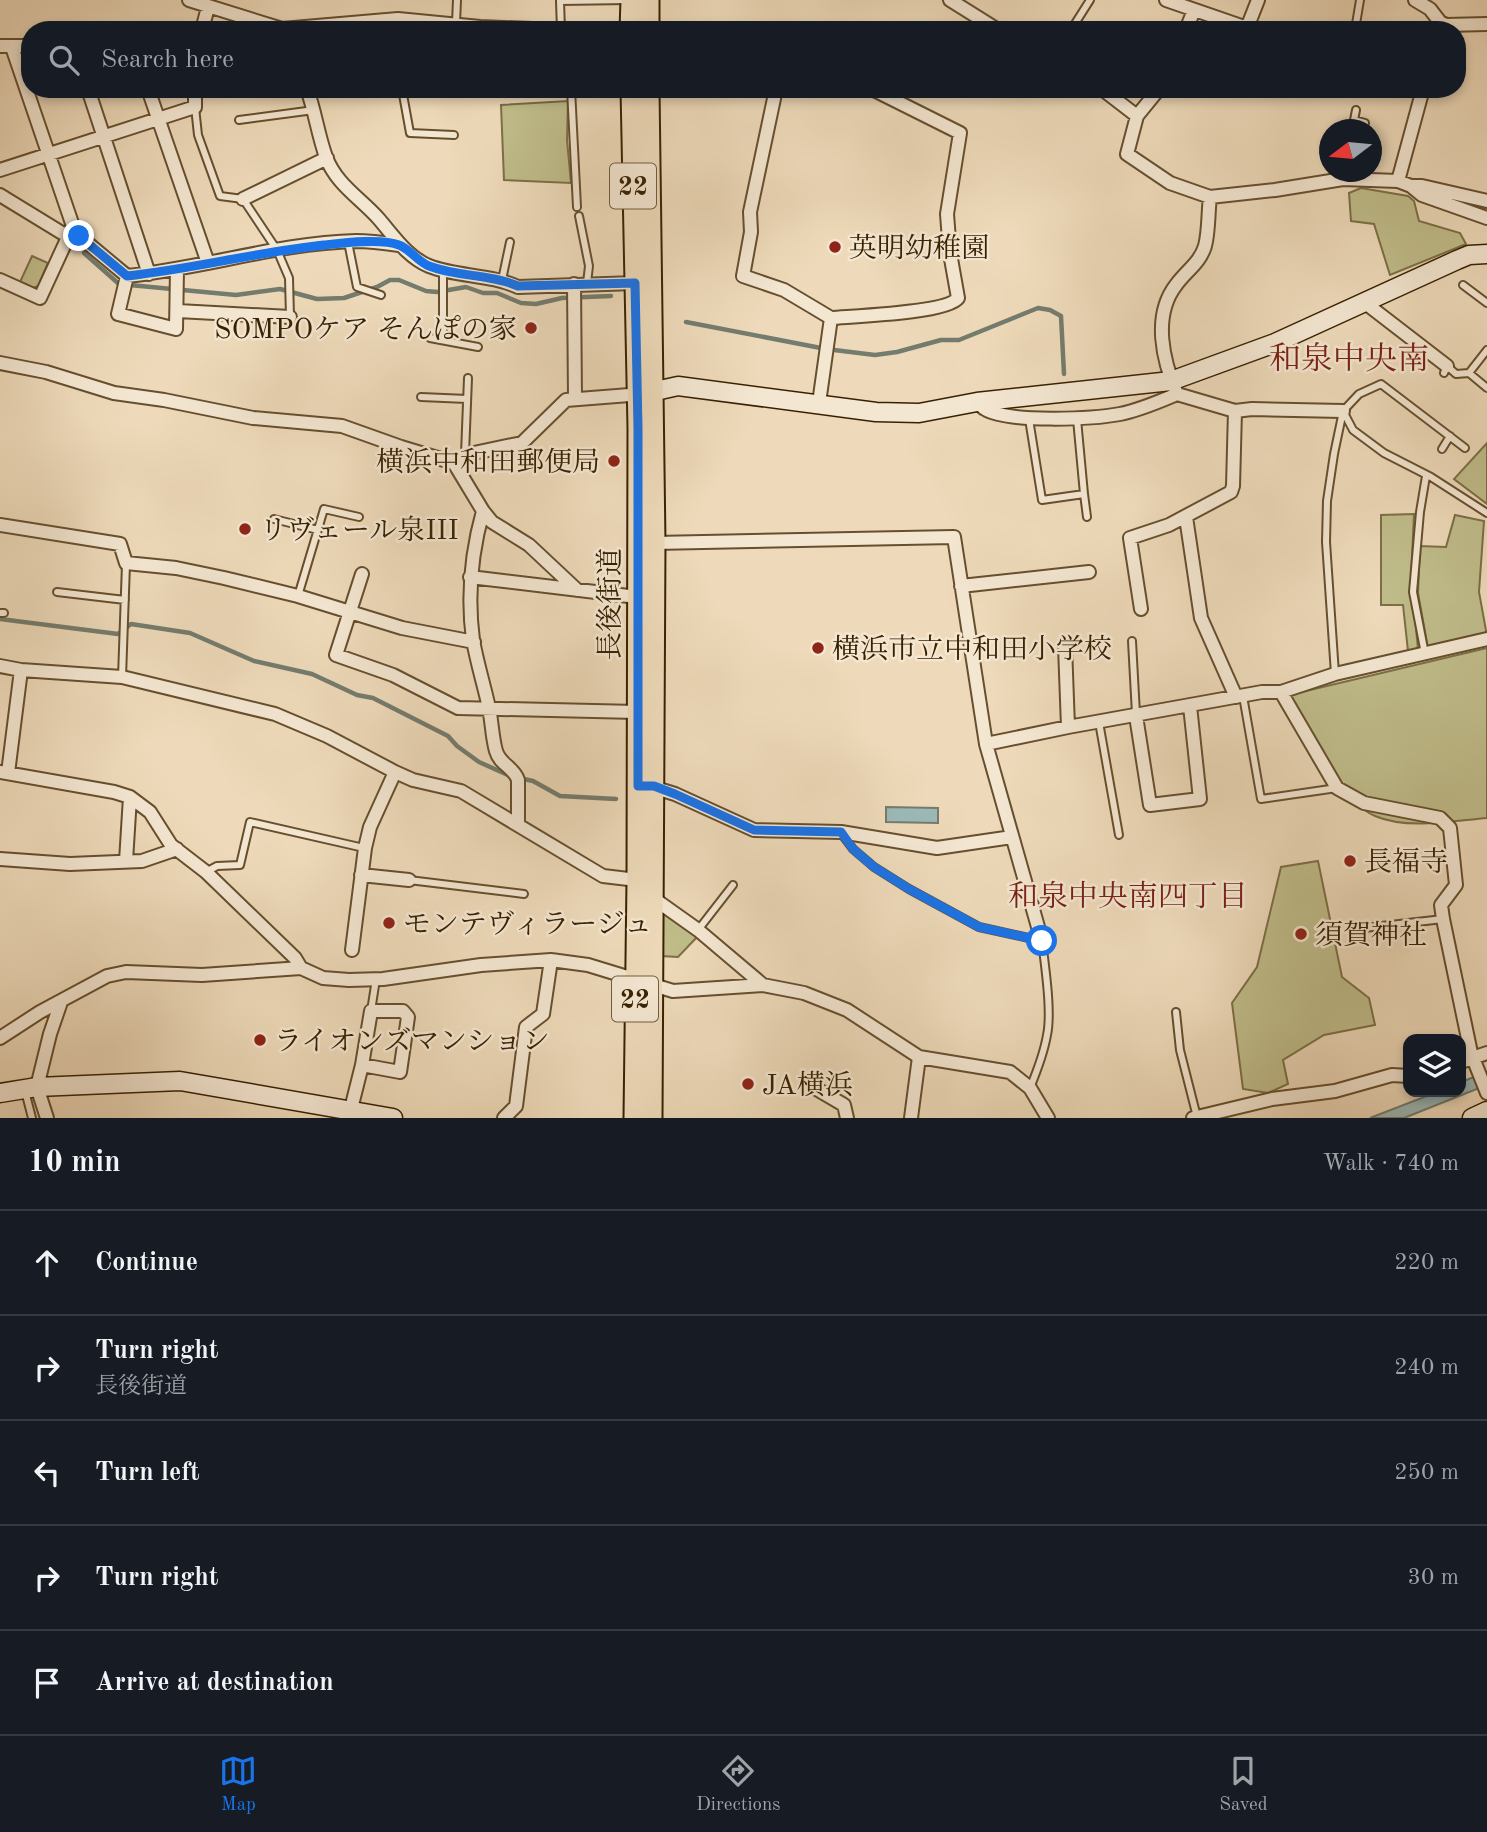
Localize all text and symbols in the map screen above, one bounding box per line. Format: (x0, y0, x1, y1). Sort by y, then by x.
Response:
search box (21, 21, 1466, 98)
icon: search (45, 41, 83, 79)
text: Search here (101, 47, 234, 73)
north arrow (1319, 119, 1382, 182)
road number: 22 (610, 164, 656, 209)
route end (63, 220, 94, 251)
place label: 英明幼稚園 (849, 233, 989, 264)
marker: 英明幼稚園 (827, 239, 843, 255)
place label: SOMPOケア そんぽの家 (214, 314, 517, 345)
marker: SOMPOケア そんぽの家 (523, 320, 539, 336)
district label: 和泉中央南 (1269, 342, 1429, 377)
place label: 横浜中和田郵便局 (376, 447, 600, 478)
marker: 横浜中和田郵便局 (606, 453, 622, 469)
place label: リヴェール泉III (259, 515, 458, 546)
marker: リヴェール泉III (237, 521, 253, 537)
street label: 長後街道 (595, 548, 626, 660)
place label: 横浜市立中和田小学校 (832, 634, 1112, 665)
marker: 横浜市立中和田小学校 (810, 640, 826, 656)
place label: 長福寺 (1364, 847, 1448, 878)
marker: 長福寺 (1342, 853, 1358, 869)
district label: 和泉中央南四丁目 (1008, 880, 1248, 913)
place label: モンテヴィラージュ (403, 910, 652, 940)
marker: モンテヴィラージュ (381, 915, 397, 931)
place label: 須賀神社 (1315, 920, 1427, 951)
route start (1026, 925, 1057, 956)
marker: 須賀神社 (1293, 926, 1309, 942)
road number: 22 (612, 976, 658, 1022)
place label: ライオンズマンション (274, 1027, 550, 1057)
marker: ライオンズマンション (252, 1032, 268, 1048)
map controls (1403, 1034, 1466, 1097)
button: layers (1403, 1034, 1466, 1097)
place label: JA横浜 (762, 1070, 853, 1101)
marker: JA横浜 (740, 1076, 756, 1092)
text: 10 min (28, 1148, 121, 1178)
text: Walk · 740 m (1323, 1152, 1459, 1175)
icon: ahead (28, 1244, 66, 1282)
text: Continue (95, 1250, 198, 1276)
text: 220 m (1394, 1251, 1459, 1274)
text: Turn right (95, 1338, 218, 1364)
icon: right (28, 1349, 66, 1387)
text: 240 m (1394, 1356, 1459, 1379)
text: 長後街道 (95, 1375, 187, 1398)
icon: left (28, 1454, 66, 1492)
text: Turn left (95, 1460, 200, 1486)
text: 250 m (1394, 1461, 1459, 1484)
icon: right (28, 1559, 66, 1597)
text: Turn right (95, 1565, 218, 1591)
text: 30 m (1408, 1566, 1459, 1589)
icon: arrive (28, 1664, 66, 1702)
text: Arrive at destination (95, 1670, 334, 1696)
tab: Map (219, 1752, 257, 1817)
tab: Directions (696, 1752, 781, 1817)
tab: Saved (1219, 1752, 1268, 1817)

